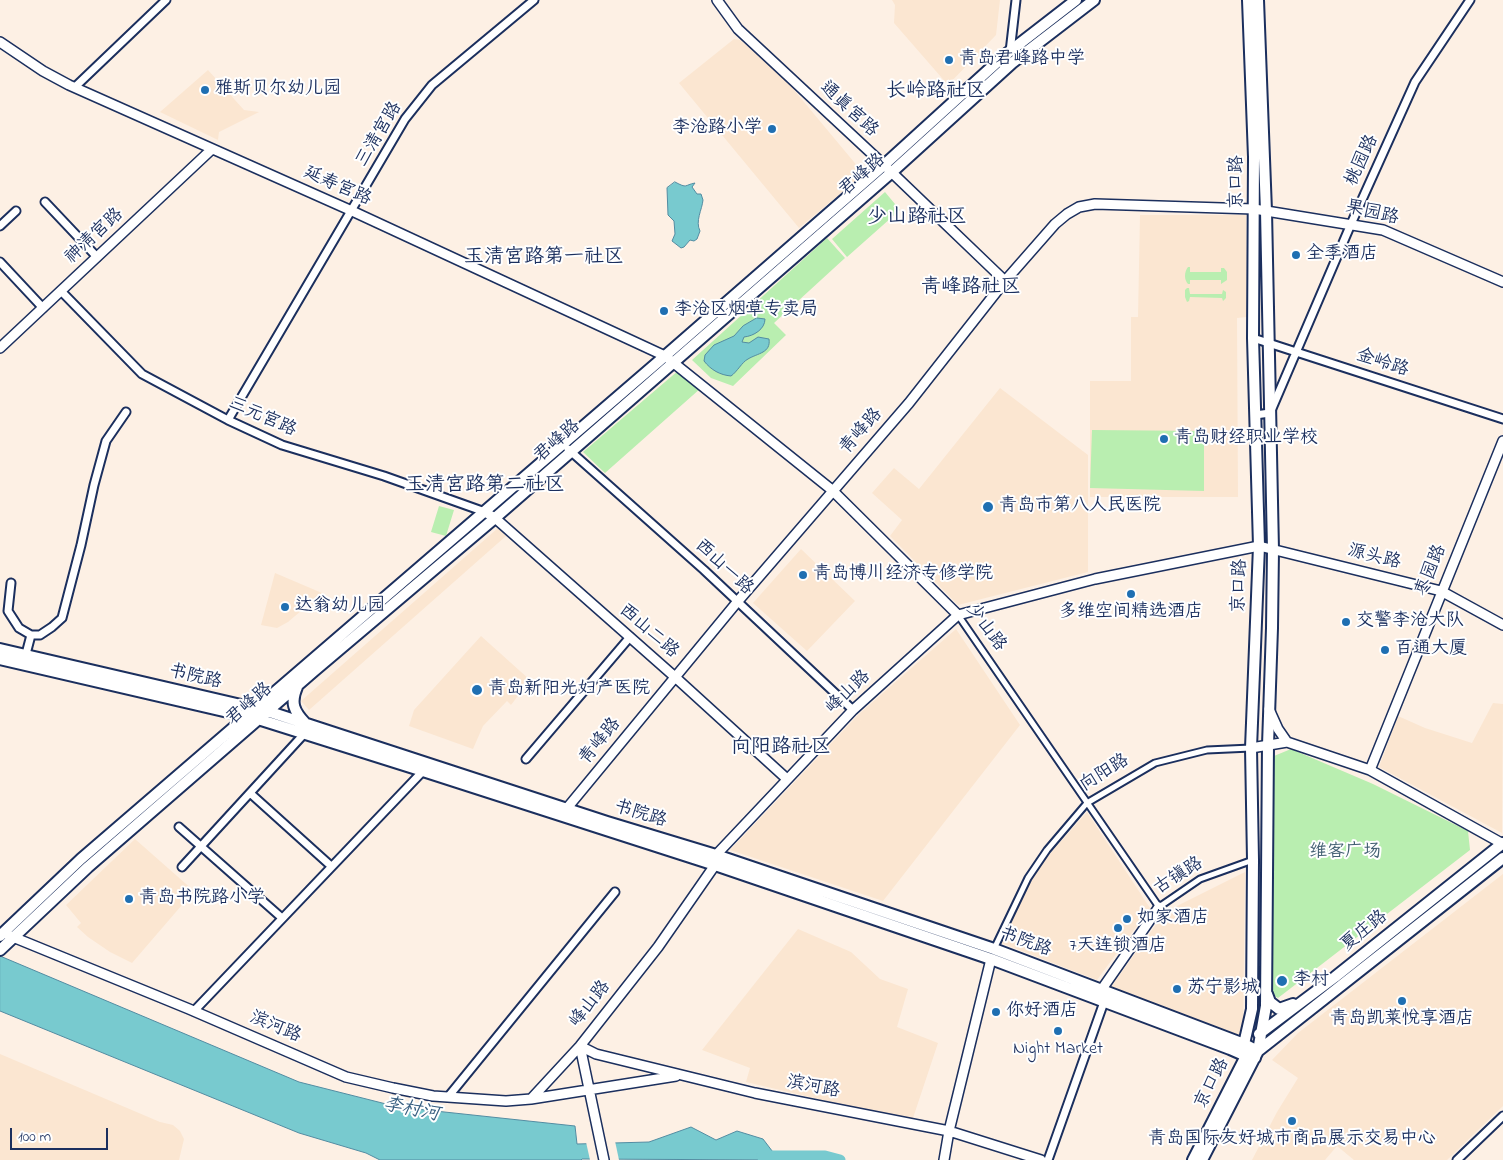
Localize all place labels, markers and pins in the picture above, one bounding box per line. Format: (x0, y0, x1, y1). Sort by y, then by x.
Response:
place label: 青岛君峰路中学 (959, 49, 1085, 71)
marker: 青岛君峰路中学 (943, 54, 955, 66)
place label: 雅斯贝尔幼儿园 (215, 79, 341, 101)
marker: 雅斯贝尔幼儿园 (199, 84, 211, 96)
place label: 李沧路小学 (672, 118, 762, 140)
marker: 李沧路小学 (766, 123, 778, 135)
place label: 全季酒店 (1306, 244, 1378, 266)
marker: 全季酒店 (1290, 249, 1302, 261)
place label: 李沧区烟草专卖局 (674, 300, 818, 322)
marker: 李沧区烟草专卖局 (658, 305, 670, 317)
place label: 青岛财经职业学校 (1174, 428, 1318, 450)
marker: 青岛财经职业学校 (1158, 433, 1170, 445)
place label: 青岛市第八人民医院 (999, 496, 1161, 518)
marker: 青岛市第八人民医院 (981, 500, 995, 514)
place label: 青岛博川经济专修学院 (813, 564, 993, 586)
marker: 青岛博川经济专修学院 (797, 569, 809, 581)
marker: 多维空间精选酒店 (1125, 588, 1137, 600)
place label: 达翁幼儿园 (295, 596, 385, 618)
marker: 达翁幼儿园 (279, 601, 291, 613)
place label: 多维空间精选酒店 (1059, 602, 1203, 624)
place label: 交警李沧大队 (1356, 611, 1464, 633)
marker: 交警李沧大队 (1340, 616, 1352, 628)
place label: 百通大厦 (1395, 639, 1467, 661)
marker: 百通大厦 (1379, 644, 1391, 656)
place label: 青岛新阳光妇产医院 (488, 679, 650, 701)
marker: 青岛新阳光妇产医院 (470, 683, 484, 697)
place label: 青岛书院路小学 (139, 888, 265, 910)
marker: 青岛书院路小学 (123, 893, 135, 905)
place label: 如家酒店 (1137, 908, 1209, 930)
marker: 如家酒店 (1121, 913, 1133, 925)
marker: 7天连锁酒店 (1112, 922, 1124, 934)
place label: 7天连锁酒店 (1069, 936, 1167, 958)
place label: 李村 (1293, 970, 1329, 992)
marker: 李村 (1275, 974, 1289, 988)
place label: 苏宁影城 (1187, 978, 1259, 1000)
marker: 苏宁影城 (1171, 983, 1183, 995)
marker: 青岛凯莱悦享酒店 (1396, 995, 1408, 1007)
place label: 你好酒店 (1006, 1001, 1078, 1023)
marker: 你好酒店 (990, 1006, 1002, 1018)
place label: 青岛凯莱悦享酒店 (1330, 1009, 1474, 1031)
marker: Night Market (1052, 1025, 1064, 1037)
place label: Night Market (1013, 1039, 1103, 1061)
marker: 青岛国际友好城市商品展示交易中心 (1286, 1115, 1298, 1127)
place label: 青岛国际友好城市商品展示交易中心 (1148, 1129, 1436, 1151)

